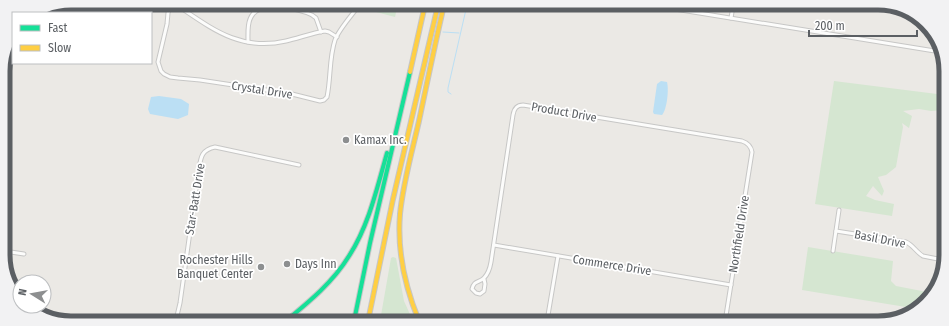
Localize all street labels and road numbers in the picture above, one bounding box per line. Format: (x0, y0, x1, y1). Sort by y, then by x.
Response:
street label: Crystal Drive (231, 78, 294, 102)
street label: Product Drive (530, 99, 598, 125)
street label: Star-Batt Drive (182, 162, 208, 236)
street label: Northfield Drive (726, 194, 752, 274)
street label: Basil Drive (853, 227, 907, 251)
street label: Commerce Drive (572, 252, 652, 278)

